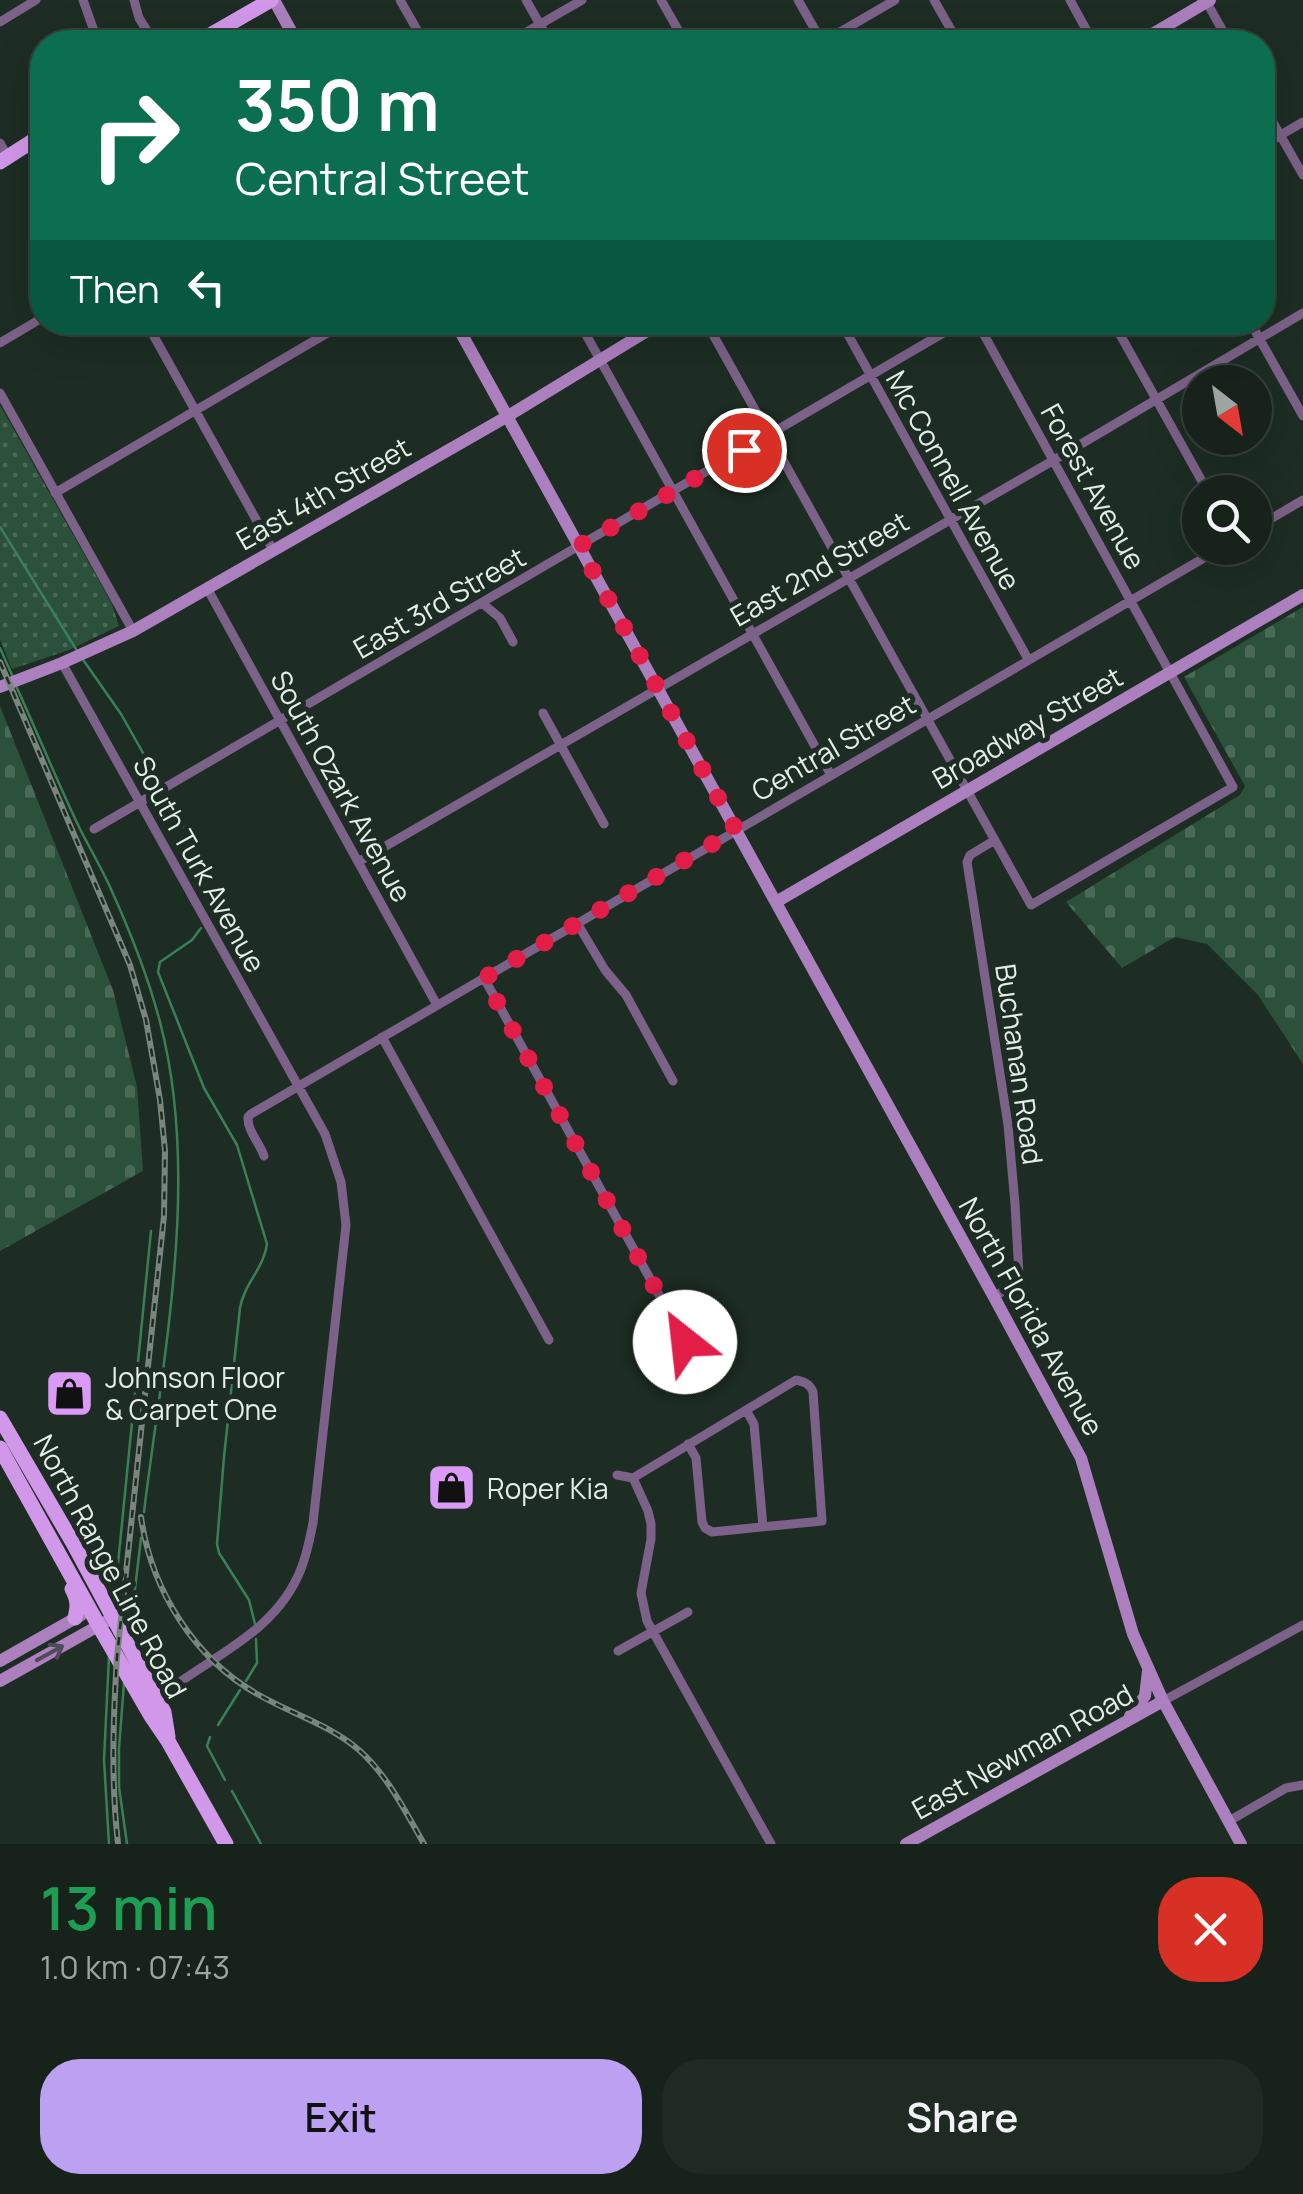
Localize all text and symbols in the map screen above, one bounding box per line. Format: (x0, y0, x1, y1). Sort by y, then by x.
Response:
text: 350 m (235, 56, 440, 152)
icon: right (70, 70, 200, 200)
text: Central Street (235, 147, 530, 209)
icon: left (179, 260, 234, 315)
text: Then (70, 262, 159, 314)
street label: Mc Connell Avenue (878, 364, 1030, 596)
north arrow (1182, 365, 1272, 455)
map controls (1182, 365, 1272, 565)
street label: Forest Avenue (1033, 396, 1155, 576)
pin (702, 408, 787, 493)
icon: arrive (717, 423, 772, 478)
street label: East 4th Street (229, 428, 417, 558)
button: search (1182, 475, 1272, 565)
street label: East 2nd Street (723, 502, 915, 634)
street label: East 3rd Street (346, 537, 532, 667)
street label: Broadway Street (925, 657, 1129, 797)
street label: South Ozark Avenue (263, 663, 421, 909)
street label: Central Street (744, 685, 922, 809)
street label: South Turk Avenue (125, 749, 275, 979)
street label: Buchanan Road (987, 961, 1053, 1167)
street label: North Florida Avenue (951, 1190, 1113, 1442)
position arrow (633, 1290, 737, 1394)
place label: Johnson Floor & Carpet One (105, 1358, 285, 1428)
shop icon: Johnson Floor & Carpet One (44, 1367, 96, 1419)
street label: North Range Line Road (25, 1428, 197, 1704)
shop icon: Roper Kia (426, 1462, 478, 1514)
place label: Roper Kia (487, 1469, 609, 1507)
one-way arrow (34, 1643, 64, 1663)
street label: East Newman Road (905, 1674, 1139, 1828)
text: 13 min (40, 1866, 217, 1948)
button: close (1158, 1877, 1263, 1982)
text: 1.0 km · 07:43 (40, 1945, 230, 1989)
button: Exit (40, 2059, 642, 2174)
button: Share (662, 2059, 1263, 2174)

